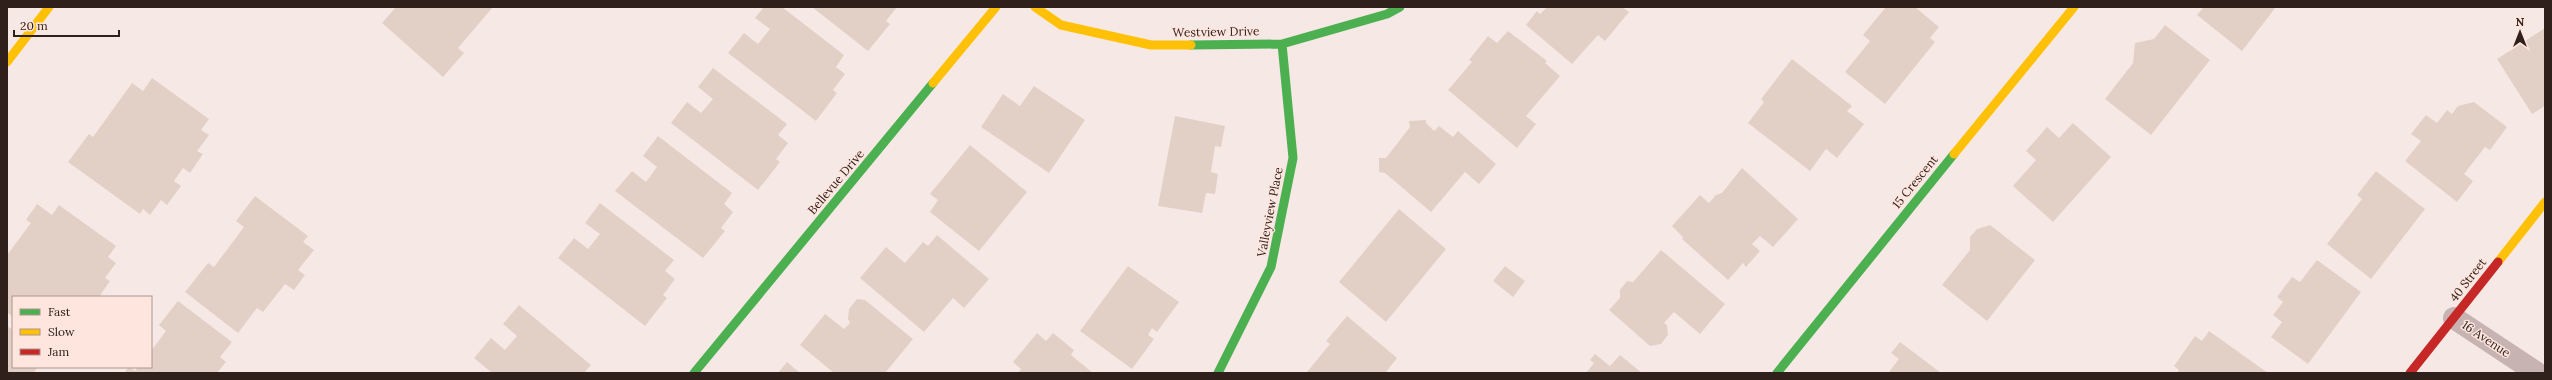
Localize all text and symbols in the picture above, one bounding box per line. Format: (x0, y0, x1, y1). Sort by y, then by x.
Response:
scale bar (14, 12, 119, 38)
north arrow (2500, 12, 2540, 52)
text: N (2516, 15, 2525, 29)
text: 20 m (20, 18, 48, 33)
street label: Westview Drive (1172, 23, 1260, 40)
street label: Bellevue Drive (804, 146, 867, 217)
street label: 15 Crescent (1889, 152, 1941, 211)
street label: Valleyview Place (1253, 165, 1286, 259)
street label: 40 Street (2446, 255, 2489, 304)
legend (12, 296, 152, 368)
text: Fast (48, 304, 71, 319)
street label: 16 Avenue (2459, 317, 2514, 361)
text: Slow (48, 324, 75, 339)
text: Jam (47, 344, 69, 359)

